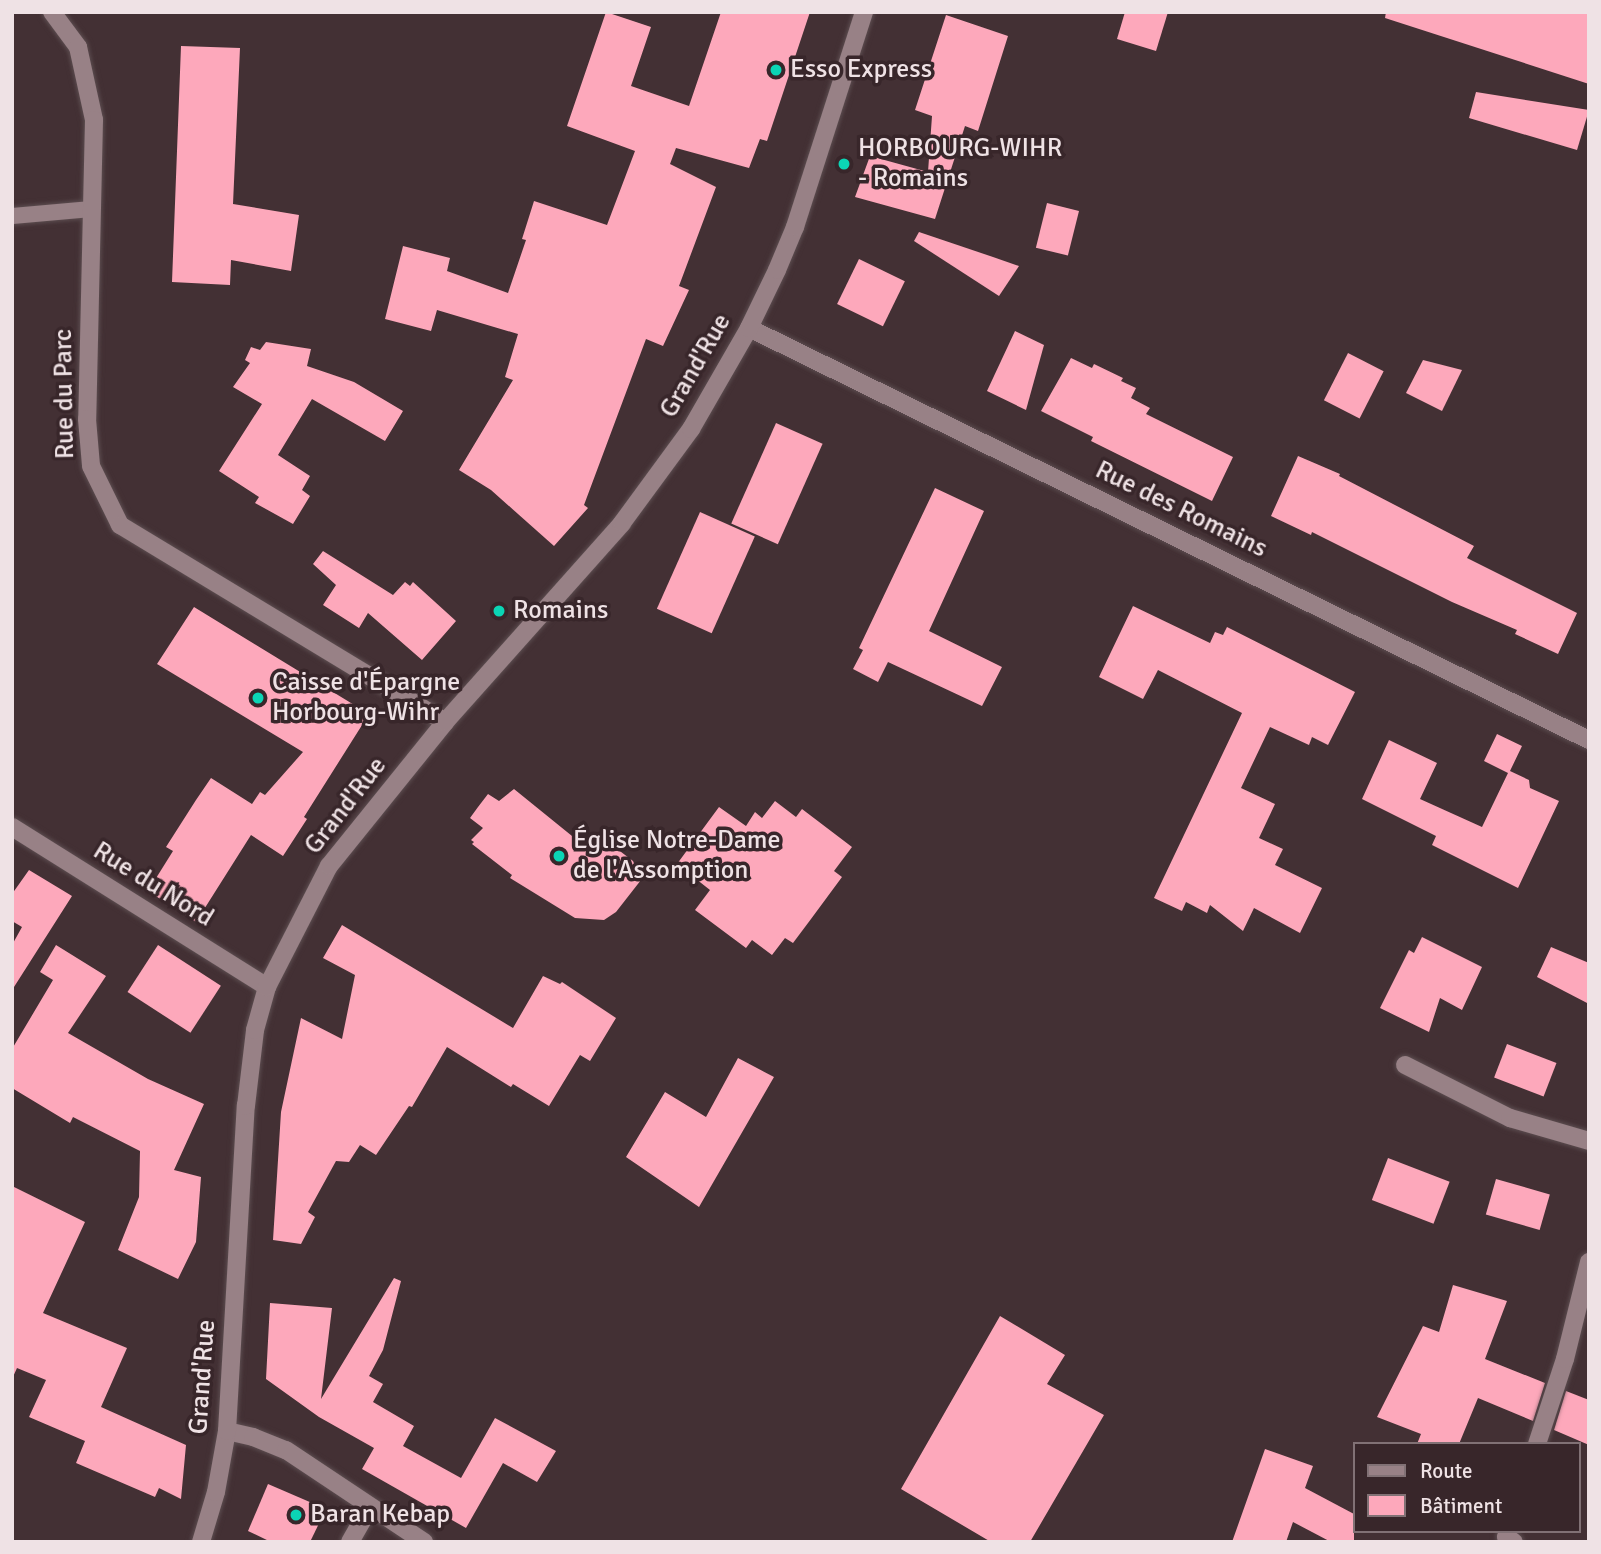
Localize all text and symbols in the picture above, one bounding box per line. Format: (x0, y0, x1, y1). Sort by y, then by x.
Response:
place label: Esso Express (790, 54, 932, 86)
marker: Esso Express (768, 62, 784, 78)
place label: HORBOURG-WIHR - Romains (858, 133, 1062, 194)
marker: HORBOURG-WIHR - Romains (836, 156, 852, 172)
street label: Grand'Rue (654, 308, 738, 424)
street label: Rue du Parc (48, 329, 82, 459)
street label: Rue des Romains (1090, 455, 1272, 565)
place label: Romains (513, 595, 608, 627)
marker: Romains (491, 603, 507, 619)
place label: Caisse d'Épargne Horbourg-Wihr (272, 667, 460, 728)
marker: Caisse d'Épargne Horbourg-Wihr (250, 690, 266, 706)
street label: Grand'Rue (298, 751, 394, 861)
place label: Église Notre-Dame de l'Assomption (573, 825, 781, 886)
street label: Rue du Nord (87, 836, 219, 934)
marker: Église Notre-Dame de l'Assomption (551, 848, 567, 864)
street label: Grand'Rue (183, 1319, 223, 1435)
legend (1352, 1442, 1580, 1533)
text: Route (1420, 1458, 1472, 1484)
text: Bâtiment (1420, 1493, 1502, 1519)
place label: Baran Kebap (310, 1499, 450, 1531)
marker: Baran Kebap (288, 1507, 304, 1523)

